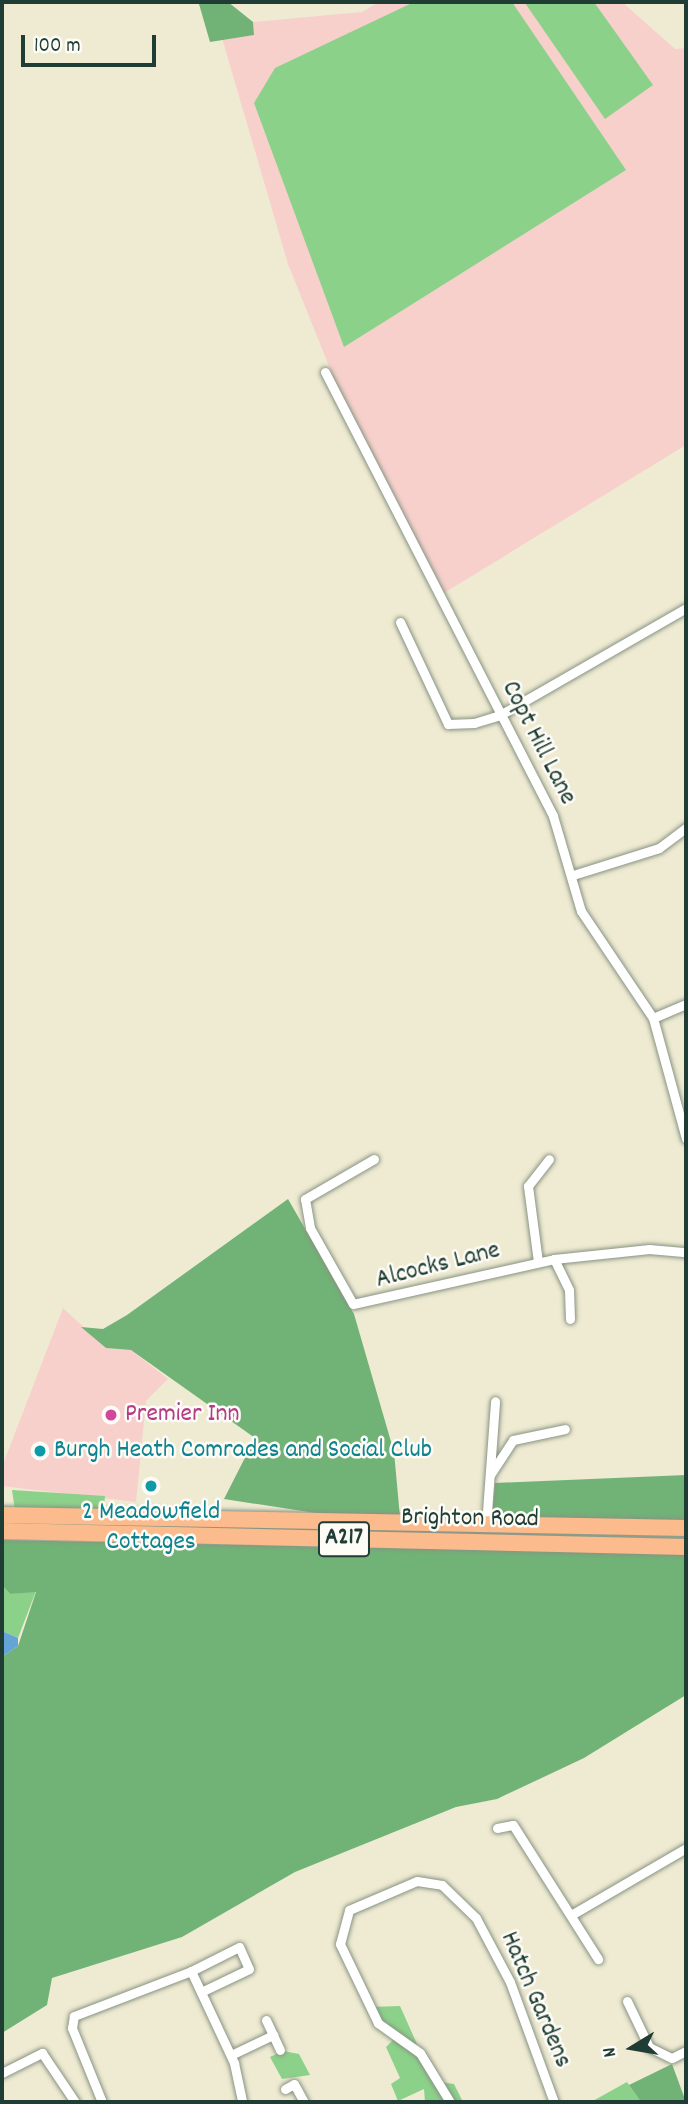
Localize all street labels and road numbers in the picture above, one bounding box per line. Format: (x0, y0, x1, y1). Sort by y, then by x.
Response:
street label: Copt Hill Lane (494, 676, 582, 810)
street label: Alcocks Lane (373, 1236, 503, 1296)
street label: Brighton Road (401, 1502, 539, 1536)
road number: A217 (318, 1518, 370, 1560)
street label: Hatch Gardens (492, 1927, 578, 2073)

